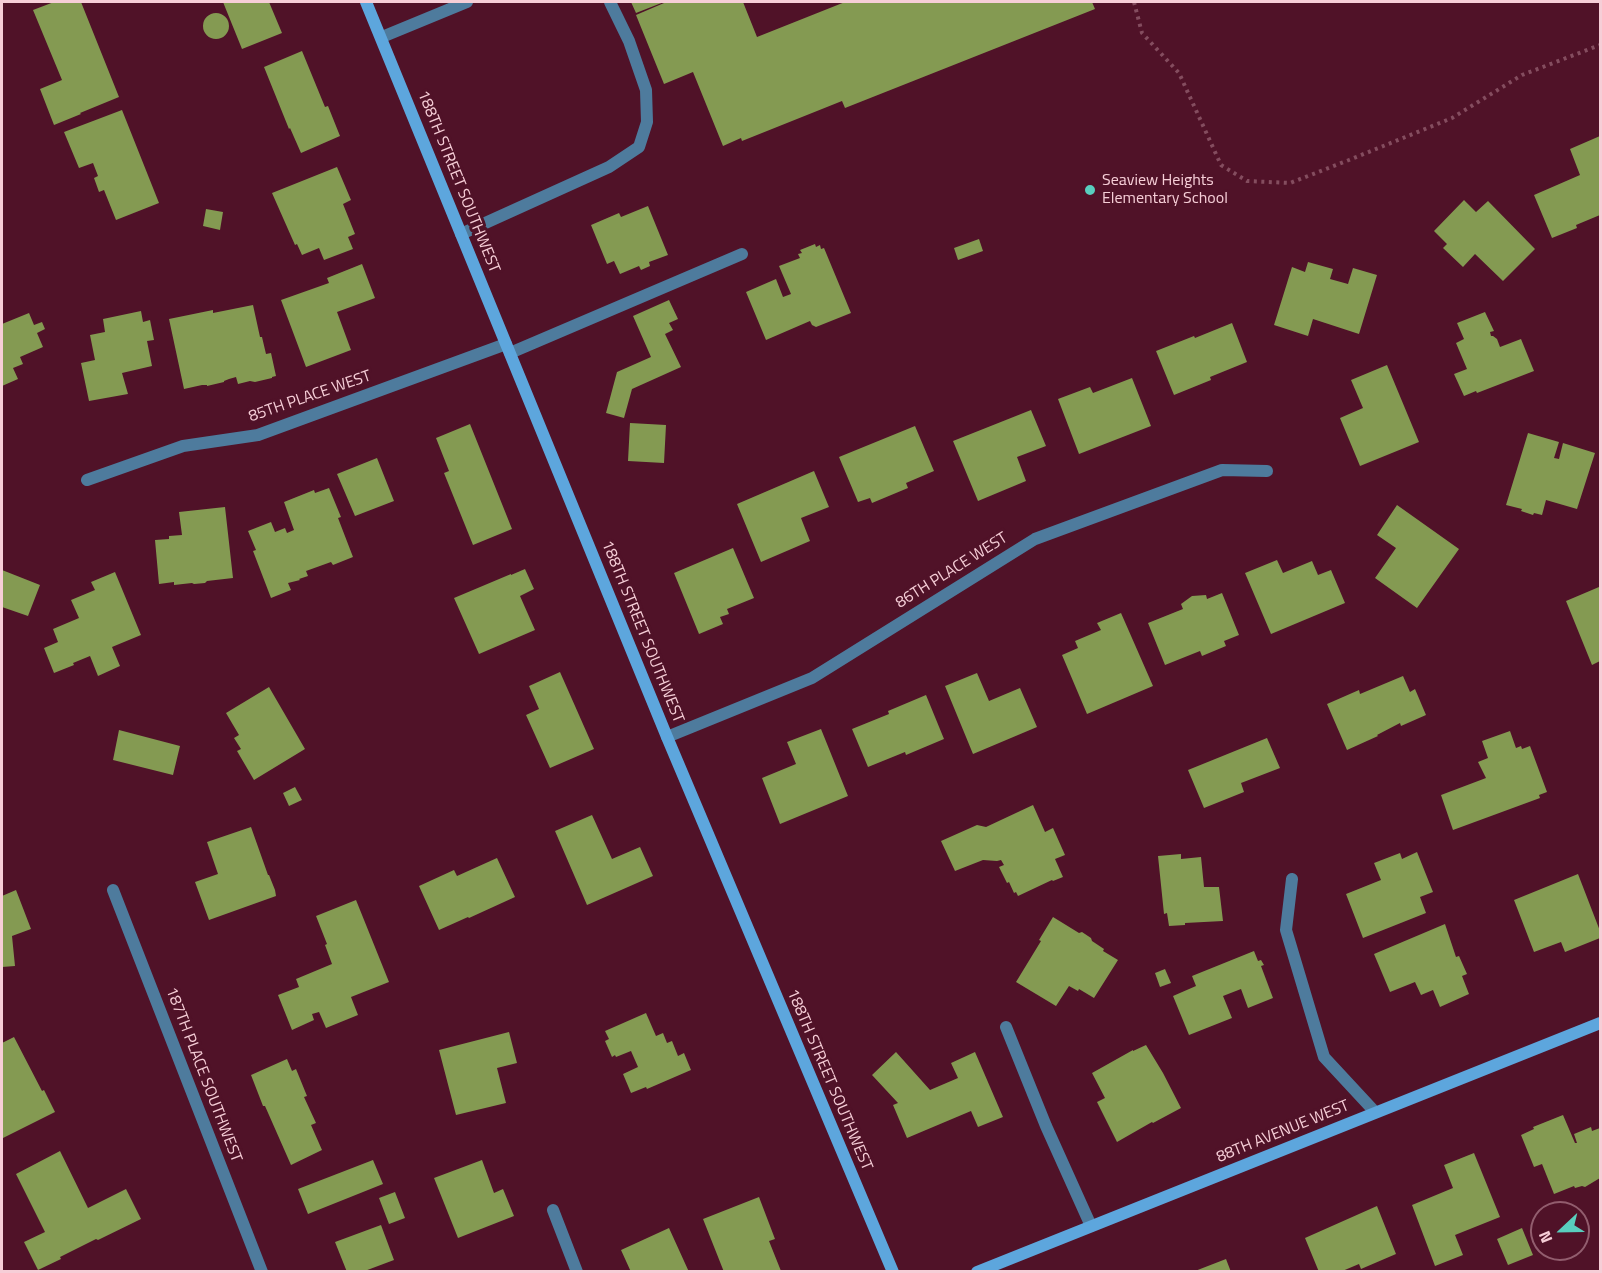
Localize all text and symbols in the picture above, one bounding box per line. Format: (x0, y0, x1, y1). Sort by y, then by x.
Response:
street label: 188TH STREET SOUTHWEST (413, 88, 503, 276)
place label: Seaview Heights Elementary School (1102, 171, 1228, 209)
marker: Seaview Heights Elementary School (1083, 183, 1097, 197)
street label: 85TH PLACE WEST (246, 367, 374, 427)
street label: 86TH PLACE WEST (893, 529, 1011, 613)
street label: 188TH STREET SOUTHWEST (597, 538, 687, 726)
street label: 187TH PLACE SOUTHWEST (161, 985, 245, 1165)
street label: 188TH STREET SOUTHWEST (782, 986, 876, 1174)
street label: 88TH AVENUE WEST (1214, 1097, 1352, 1167)
north arrow (1530, 1201, 1590, 1261)
text: N (1532, 1227, 1558, 1247)

